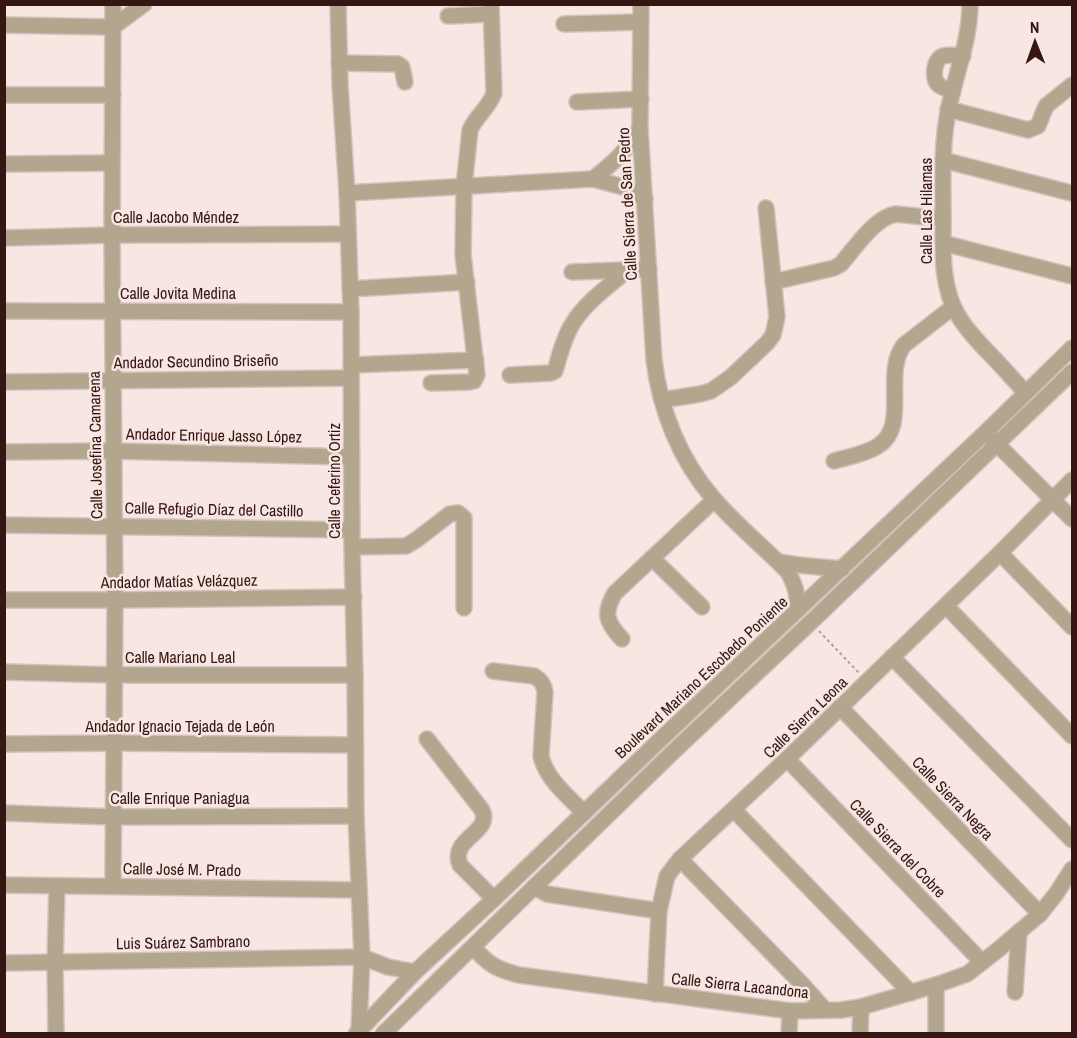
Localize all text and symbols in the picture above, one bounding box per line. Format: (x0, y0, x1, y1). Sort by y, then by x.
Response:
north arrow (1005, 12, 1065, 72)
text: N (1030, 16, 1040, 38)
street label: Calle Sierra de San Pedro (612, 127, 642, 281)
street label: Calle Las Hilamas (915, 158, 937, 264)
street label: Calle Jacobo Méndez (113, 206, 240, 228)
street label: Calle Jovita Medina (120, 282, 237, 304)
street label: Andador Secundino Briseño (112, 349, 279, 373)
street label: Calle Josefina Camarena (83, 370, 107, 519)
street label: Andador Enrique Jasso López (125, 422, 303, 448)
street label: Calle Ceferino Ortiz (323, 423, 345, 539)
street label: Calle Refugio Díaz del Castillo (124, 496, 304, 522)
street label: Andador Matías Velázquez (99, 569, 258, 593)
street label: Boulevard Mariano Escobedo Poniente (610, 591, 792, 763)
street label: Calle Mariano Leal (125, 646, 235, 668)
street label: Calle Sierra Leona (758, 671, 852, 763)
street label: Andador Ignacio Tejada de León (84, 715, 275, 737)
street label: Calle Sierra Negra (907, 751, 999, 845)
street label: Calle Enrique Paniagua (110, 787, 250, 809)
street label: Calle Sierra del Cobre (845, 794, 951, 902)
street label: Calle José M. Prado (123, 857, 241, 881)
street label: Luis Suárez Sambrano (116, 930, 250, 954)
street label: Calle Sierra Lacandona (670, 967, 810, 1003)

